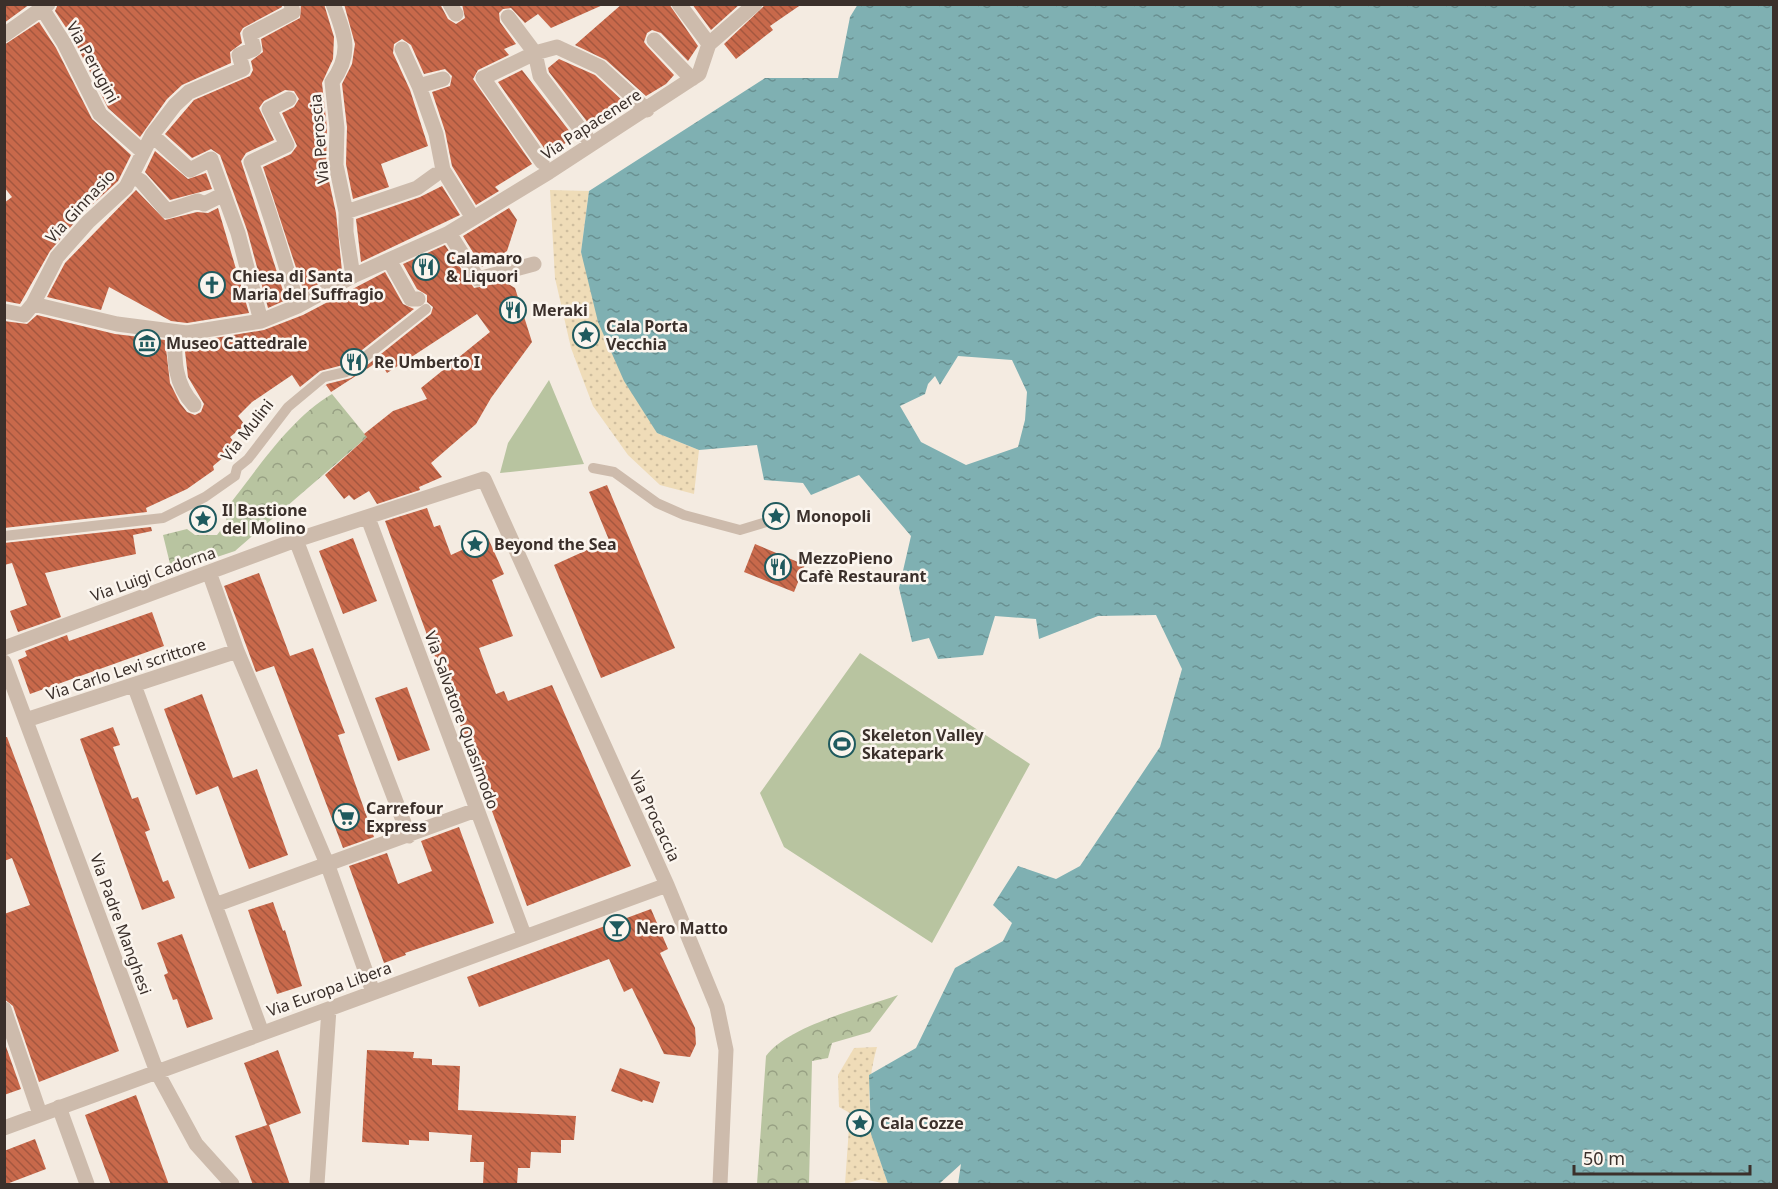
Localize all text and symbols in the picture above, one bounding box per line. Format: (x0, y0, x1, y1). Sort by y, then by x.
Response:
street label: Via Perugini (62, 17, 124, 107)
street label: Via Papacenere (537, 83, 645, 165)
street label: Via Peroscia (304, 93, 334, 185)
street label: Via Ginnasio (40, 165, 120, 247)
place label: Calamaro & Liquori (446, 247, 522, 287)
restaurant icon: Calamaro & Liquori (411, 252, 441, 282)
place label: Chiesa di Santa Maria del Suffragio (232, 265, 384, 305)
church icon: Chiesa di Santa Maria del Suffragio (197, 270, 227, 300)
restaurant icon: Meraki (498, 295, 528, 325)
place label: Meraki (532, 299, 588, 321)
place label: Cala Porta Vecchia (606, 315, 688, 355)
place icon: Cala Porta Vecchia (571, 320, 601, 350)
museum icon: Museo Cattedrale (132, 328, 162, 358)
place label: Museo Cattedrale (166, 332, 307, 354)
restaurant icon: Re Umberto I (339, 347, 369, 377)
place label: Re Umberto I (374, 351, 480, 373)
street label: Via Mulini (216, 394, 278, 466)
place label: Il Bastione del Molino (222, 499, 307, 539)
place icon: Monopoli (761, 501, 791, 531)
place icon: Il Bastione del Molino (188, 504, 218, 534)
place label: Monopoli (796, 505, 871, 527)
place icon: Beyond the Sea (460, 529, 490, 559)
place label: Beyond the Sea (494, 533, 617, 555)
street label: Via Luigi Cadorna (87, 541, 219, 607)
place label: MezzoPieno Cafè Restaurant (798, 547, 927, 587)
restaurant icon: MezzoPieno Cafè Restaurant (763, 552, 793, 582)
street label: Via Salvatore Quasimodo (419, 628, 505, 812)
street label: Via Carlo Levi scrittore (43, 633, 209, 705)
place label: Skeleton Valley Skatepark (862, 724, 985, 764)
sports icon: Skeleton Valley Skatepark (827, 729, 857, 759)
street label: Via Procaccia (624, 767, 686, 865)
place label: Carrefour Express (366, 797, 443, 837)
supermarket icon: Carrefour Express (331, 802, 361, 832)
street label: Via Padre Manghesi (85, 850, 157, 998)
bar icon: Nero Matto (602, 913, 632, 943)
place label: Nero Matto (636, 917, 728, 939)
street label: Via Europa Libera (264, 956, 394, 1022)
place icon: Cala Cozze (845, 1108, 875, 1138)
place label: Cala Cozze (880, 1112, 964, 1134)
scale bar (1574, 1138, 1750, 1176)
text: 50 m (1583, 1146, 1625, 1170)

